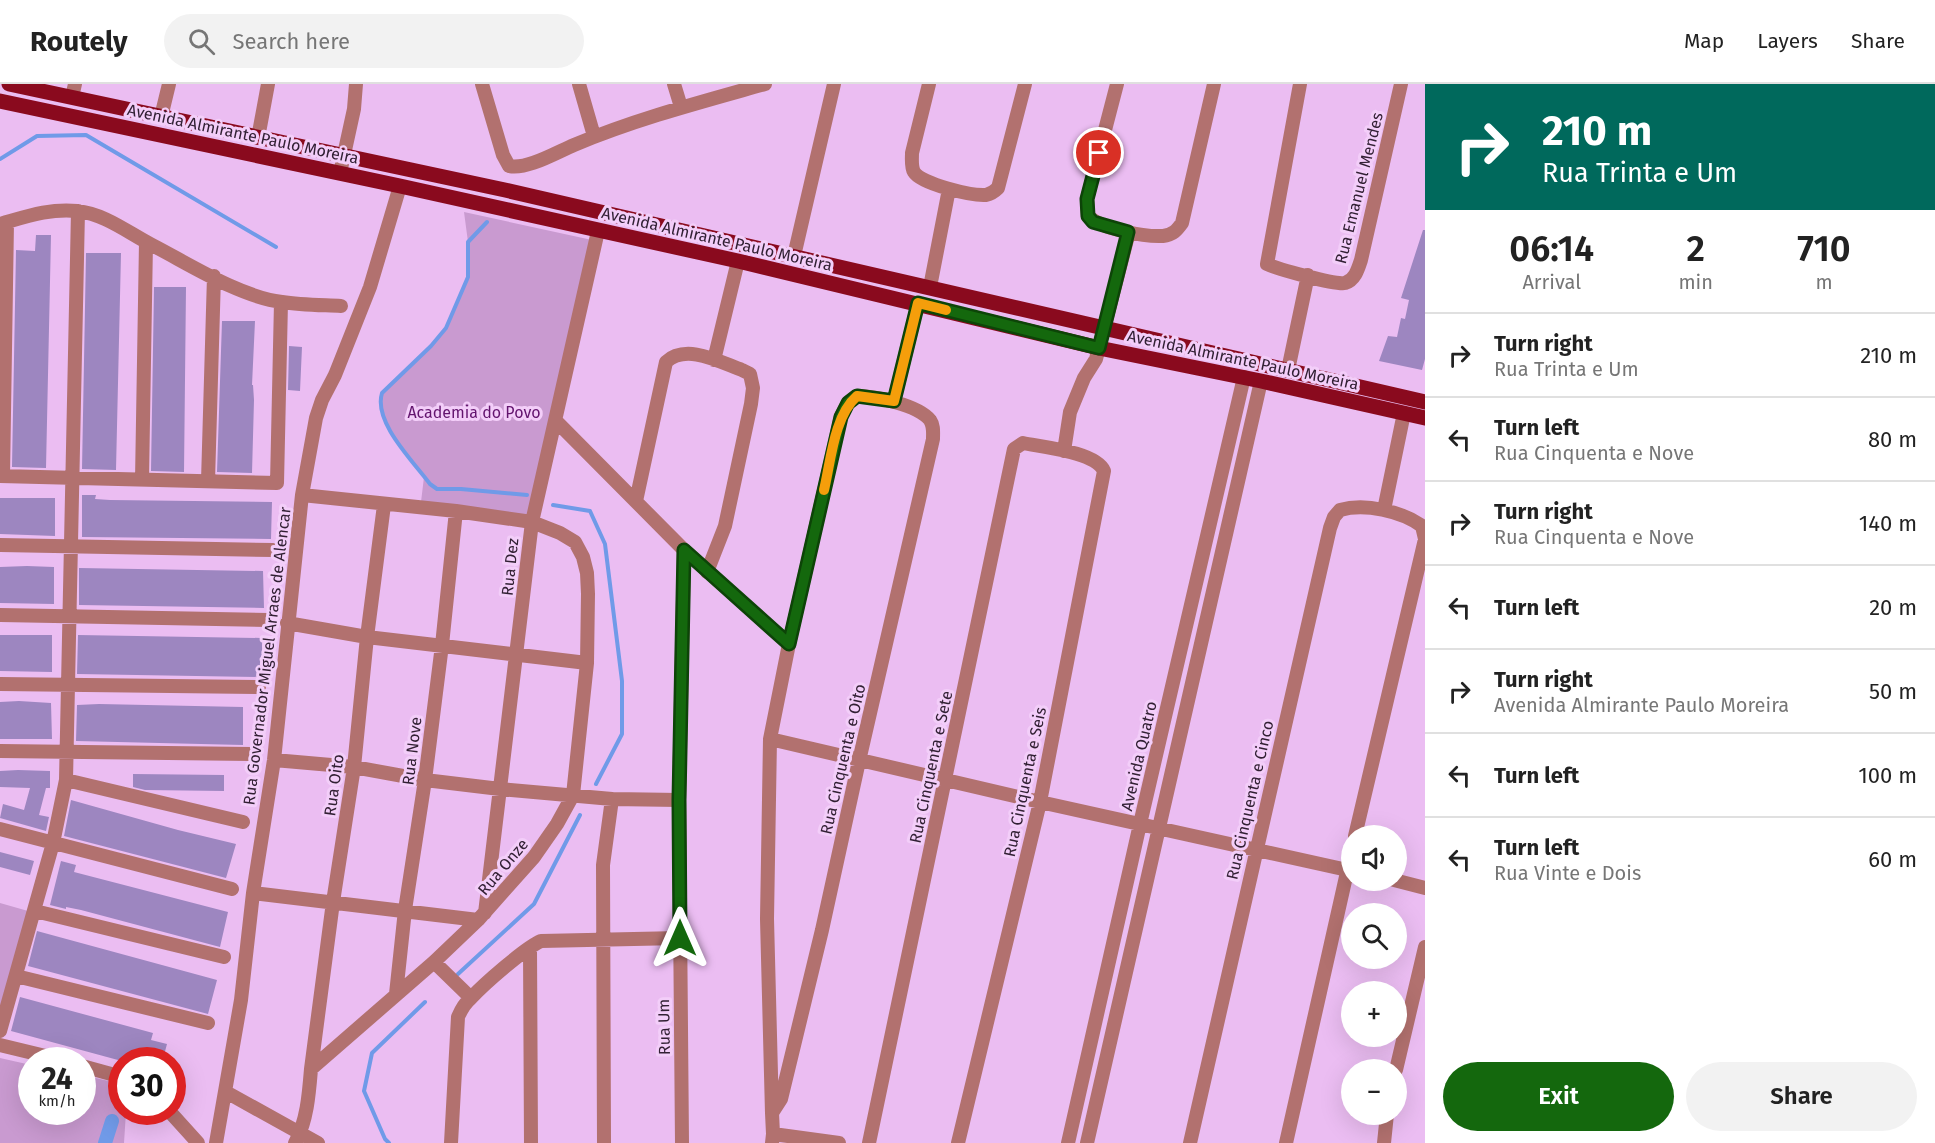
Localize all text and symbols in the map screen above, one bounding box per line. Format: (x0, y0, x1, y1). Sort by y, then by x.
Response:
search box (164, 14, 584, 68)
text: Routely (30, 25, 128, 58)
icon: search (185, 25, 218, 58)
text: Search here (233, 28, 350, 55)
text: Map (1684, 28, 1724, 54)
text: Layers (1757, 28, 1818, 54)
text: Share (1851, 28, 1905, 54)
street label: Avenida Almirante Paulo Moreira (126, 100, 360, 168)
text: 210 m (1542, 106, 1652, 156)
icon: right (1443, 108, 1521, 186)
street label: Rua Emanuel Mendes (1331, 110, 1387, 266)
pin (1073, 127, 1124, 178)
icon: arrive (1082, 136, 1115, 169)
text: Rua Trinta e Um (1542, 157, 1737, 189)
street label: Avenida Almirante Paulo Moreira (600, 203, 834, 275)
text: 06:14 (1509, 227, 1594, 271)
text: 2 (1686, 227, 1705, 271)
text: 710 (1797, 227, 1851, 271)
text: Arrival (1522, 270, 1581, 294)
text: min (1678, 270, 1713, 294)
text: m (1815, 270, 1833, 294)
street label: Avenida Almirante Paulo Moreira (1126, 326, 1360, 394)
text: Turn right (1494, 330, 1593, 357)
icon: right (1443, 339, 1476, 372)
text: 210 m (1860, 342, 1917, 369)
text: Rua Trinta e Um (1494, 357, 1639, 381)
park label: Academia do Povo (407, 403, 541, 422)
text: Turn left (1494, 414, 1579, 441)
icon: left (1443, 423, 1476, 456)
text: 80 m (1868, 426, 1917, 453)
text: Rua Cinquenta e Nove (1494, 441, 1694, 465)
text: Turn right (1494, 498, 1593, 525)
street label: Rua Governador Miguel Arraes de Alencar (239, 505, 295, 806)
icon: right (1443, 507, 1476, 540)
text: 140 m (1859, 510, 1917, 537)
text: Rua Cinquenta e Nove (1494, 525, 1694, 549)
street label: Rua Dez (498, 537, 522, 597)
icon: left (1443, 591, 1476, 624)
text: Turn left (1494, 594, 1579, 621)
text: 20 m (1869, 594, 1917, 621)
text: Turn right (1494, 666, 1593, 693)
icon: right (1443, 675, 1476, 708)
text: 50 m (1869, 678, 1917, 705)
street label: Rua Cinquenta e Oito (816, 682, 870, 836)
street label: Rua Cinquenta e Sete (906, 689, 956, 845)
text: Avenida Almirante Paulo Moreira (1494, 693, 1789, 717)
street label: Avenida Quatro (1117, 699, 1161, 813)
street label: Rua Cinquenta e Seis (1000, 705, 1050, 859)
street label: Rua Nove (398, 716, 426, 786)
street label: Rua Cinquenta e Cinco (1222, 719, 1278, 881)
street label: Rua Oito (320, 753, 348, 817)
icon: left (1443, 759, 1476, 792)
text: Turn left (1494, 762, 1579, 789)
text: 100 m (1858, 762, 1917, 789)
map controls (1341, 825, 1407, 1125)
button: sound (1341, 825, 1407, 891)
text: Turn left (1494, 834, 1579, 861)
street label: Rua Onze (474, 835, 532, 899)
icon: left (1443, 843, 1476, 876)
text: 60 m (1868, 846, 1917, 873)
text: Rua Vinte e Dois (1494, 861, 1641, 885)
button: search (1341, 903, 1407, 969)
position arrow (648, 906, 712, 970)
button: + (1341, 981, 1407, 1047)
street label: Rua Um (654, 999, 674, 1055)
speed limit sign: 30 (108, 1047, 186, 1125)
button: − (1341, 1059, 1407, 1125)
text: 24 (41, 1061, 73, 1097)
button: Exit (1443, 1062, 1674, 1131)
button: Share (1686, 1062, 1917, 1131)
text: km/h (38, 1092, 76, 1110)

